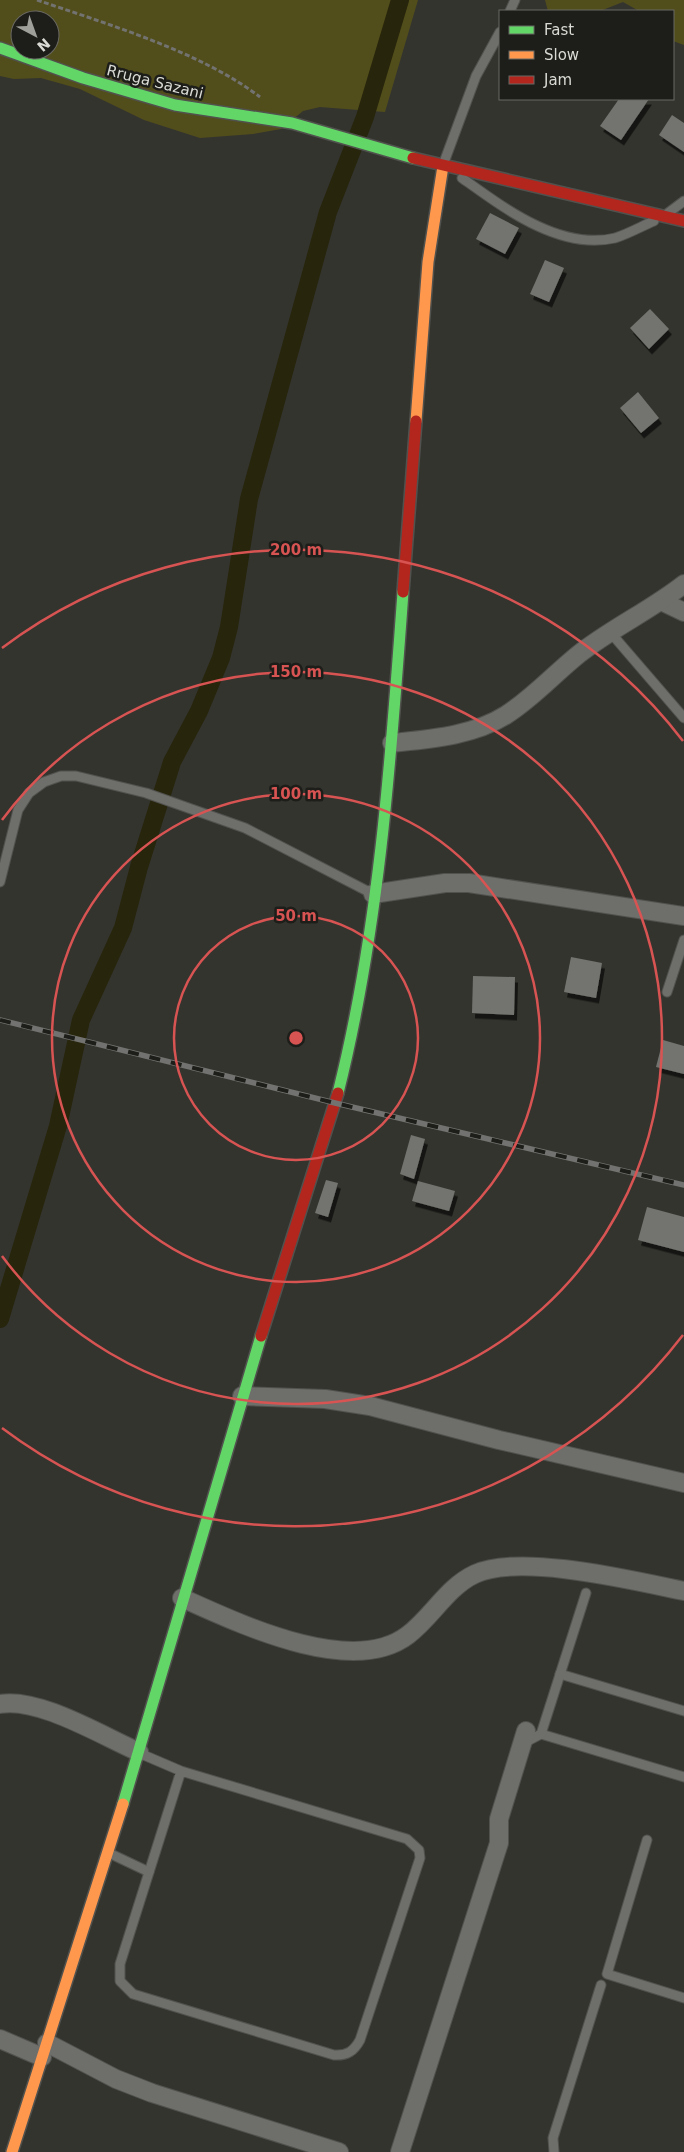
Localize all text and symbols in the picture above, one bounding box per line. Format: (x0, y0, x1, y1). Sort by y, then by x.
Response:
north arrow (10, 10, 60, 60)
legend (499, 10, 674, 100)
text: Fast (544, 21, 574, 39)
text: N (34, 35, 53, 55)
text: Slow (544, 46, 579, 64)
street label: Rruga Sazani (105, 61, 205, 103)
text: Jam (543, 71, 572, 89)
text: 200 m (270, 541, 322, 559)
text: 150 m (270, 663, 322, 681)
text: 100 m (270, 785, 322, 803)
text: 50 m (275, 907, 317, 925)
centre of rings (287, 1029, 305, 1047)

